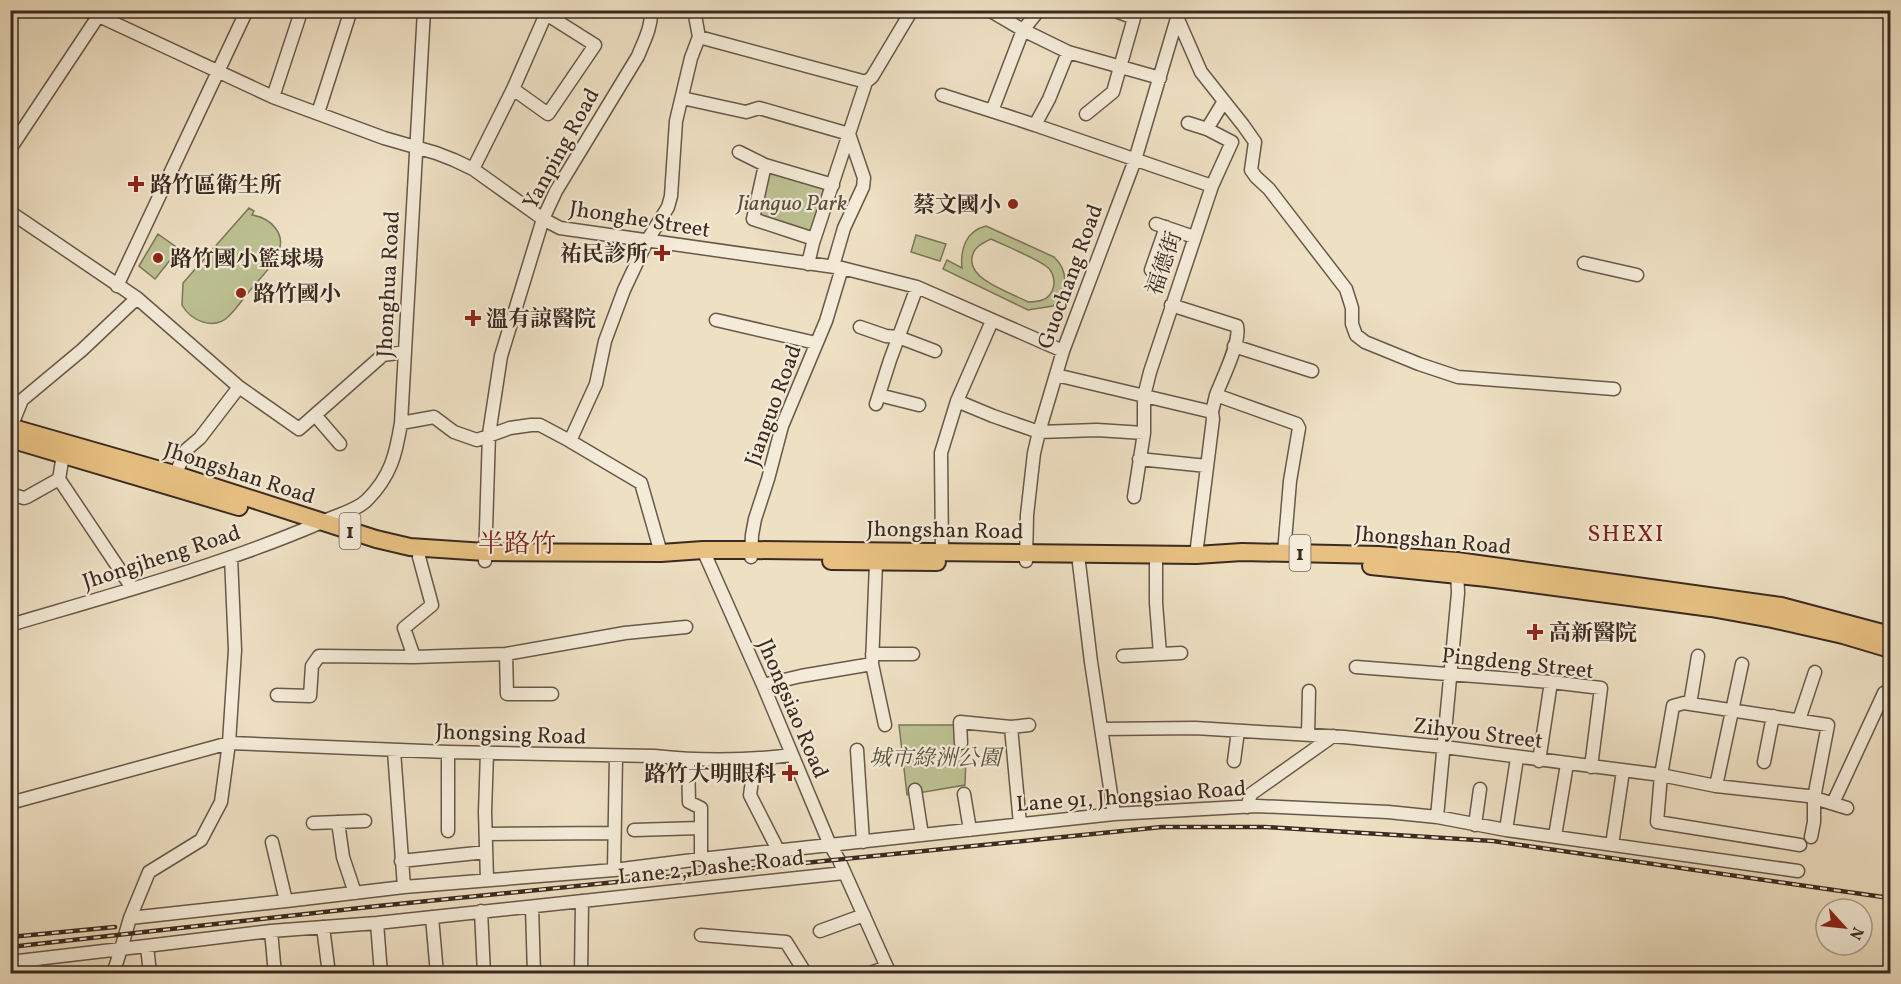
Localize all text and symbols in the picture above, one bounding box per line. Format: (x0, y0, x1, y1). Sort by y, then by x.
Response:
street label: Yanping Road (516, 83, 608, 215)
place label: 路竹區衛生所 (150, 171, 282, 202)
marker: 路竹區衛生所 (127, 175, 145, 193)
park label: Jianguo Park (735, 189, 847, 220)
place label: 蔡文國小 (913, 191, 1001, 222)
street label: Jhonghe Street (567, 194, 712, 247)
marker: 蔡文國小 (1006, 197, 1020, 211)
street label: Guochang Road (1031, 200, 1112, 354)
street label: Jhonghua Road (370, 210, 409, 358)
street label: 福德街 (1140, 228, 1191, 300)
place label: 祐民診所 (560, 240, 648, 271)
marker: 祐民診所 (653, 244, 671, 262)
place label: 路竹國小籃球場 (170, 245, 324, 276)
marker: 路竹國小籃球場 (151, 251, 165, 265)
place label: 路竹國小 (253, 280, 341, 311)
marker: 路竹國小 (234, 286, 248, 300)
place label: 溫有諒醫院 (486, 305, 596, 336)
marker: 溫有諒醫院 (464, 309, 482, 327)
street label: Jianguo Road (738, 341, 811, 471)
street label: Jhongshan Road (160, 435, 319, 513)
road number: 1 (340, 513, 360, 549)
street label: Jhongshan Road (866, 515, 1024, 548)
street label: Jhongjheng Road (79, 518, 245, 599)
district label: SHEXI (1587, 518, 1665, 552)
street label: Jhongshan Road (1353, 519, 1512, 564)
district label: 半路竹 (478, 527, 556, 563)
road number: 1 (1290, 535, 1310, 571)
place label: 高新醫院 (1549, 619, 1637, 650)
marker: 高新醫院 (1526, 623, 1544, 641)
street label: Jhongsiao Road (748, 634, 835, 784)
street label: Pingdeng Street (1440, 641, 1596, 688)
street label: Zihyou Street (1411, 711, 1545, 758)
street label: Jhongsing Road (435, 717, 587, 754)
park label: 城市綠洲公園 (869, 744, 1004, 775)
place label: 路竹大明眼科 (644, 760, 776, 791)
marker: 路竹大明眼科 (781, 764, 799, 782)
street label: Lane 91, Jhongsiao Road (1015, 774, 1247, 821)
street label: Lane 2, Dashe Road (617, 843, 806, 894)
north arrow (1814, 897, 1874, 957)
text: N (1843, 923, 1868, 943)

